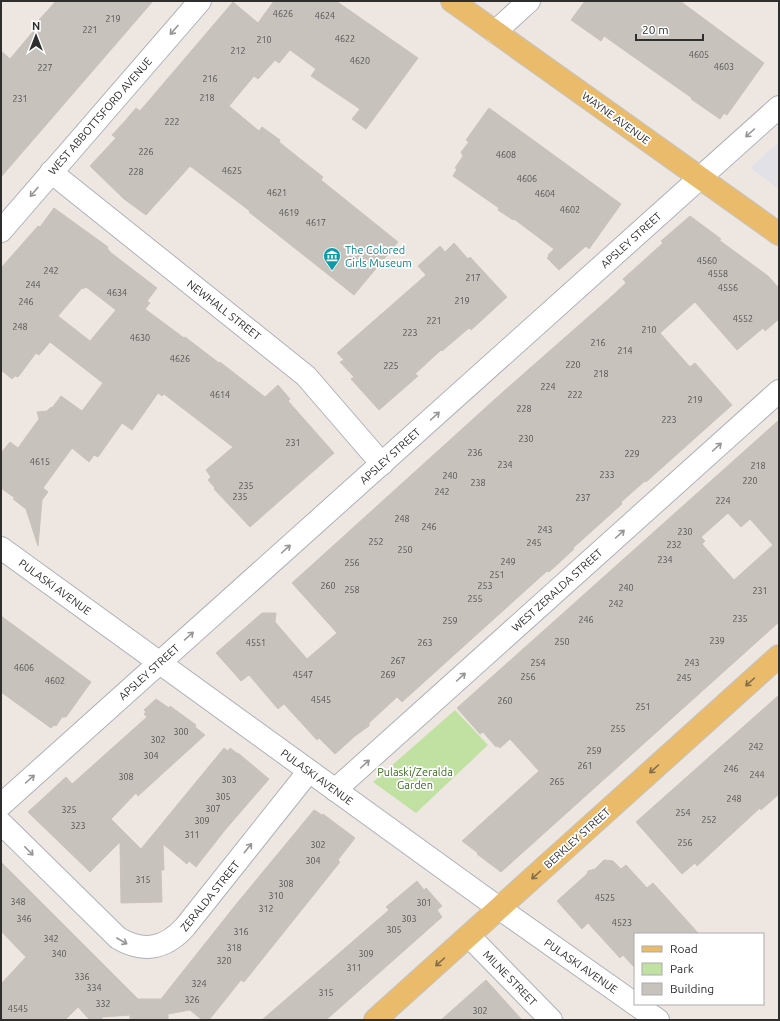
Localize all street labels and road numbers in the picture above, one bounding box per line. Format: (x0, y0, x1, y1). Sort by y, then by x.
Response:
street label: WEST ABBOTTSFORD AVENUE (46, 55, 154, 177)
street label: WAYNE AVENUE (580, 89, 652, 147)
street label: APSLEY STREET (598, 210, 664, 270)
street label: NEWHALL STREET (185, 278, 263, 342)
street label: APSLEY STREET (357, 426, 423, 486)
street label: WEST ZERALDA STREET (509, 546, 605, 634)
street label: PULASKI AVENUE (17, 557, 93, 617)
street label: APSLEY STREET (116, 642, 182, 702)
street label: PULASKI AVENUE (279, 747, 355, 807)
street label: BERKLEY STREET (542, 805, 612, 871)
street label: ZERALDA STREET (178, 858, 242, 934)
street label: PULASKI AVENUE (542, 936, 620, 996)
street label: MILNE STREET (481, 948, 539, 1008)

